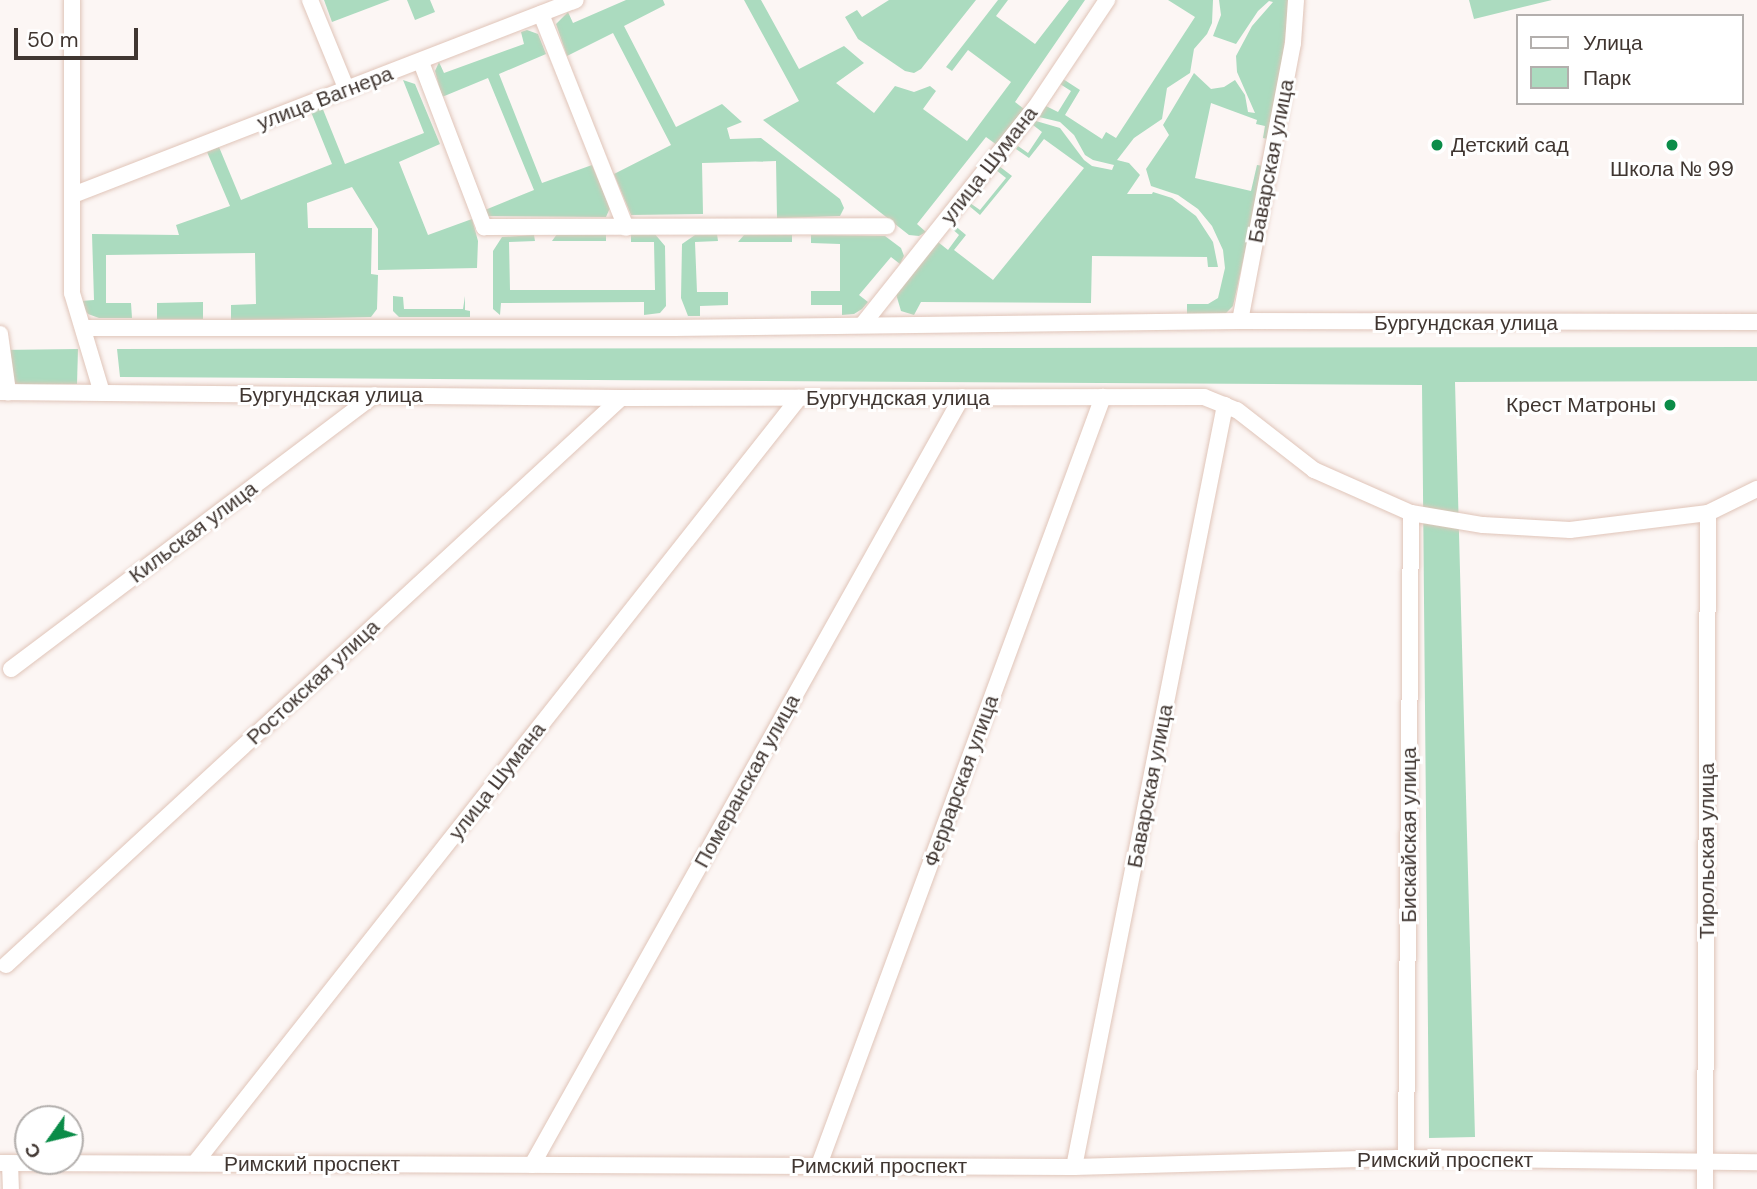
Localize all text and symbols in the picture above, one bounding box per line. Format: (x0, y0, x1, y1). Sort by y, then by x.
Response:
scale bar (18, 14, 142, 58)
legend (1516, 14, 1743, 105)
text: 50 m (27, 26, 78, 54)
text: Улица (1583, 29, 1643, 57)
street label: улица Вагнера (254, 61, 396, 135)
text: Парк (1583, 64, 1631, 92)
street label: Баварская улица (1243, 77, 1299, 245)
street label: улица Шумана (935, 101, 1043, 229)
place label: Детский сад (1451, 132, 1569, 158)
marker: Детский сад (1429, 137, 1445, 153)
marker: Школа № 99 (1664, 137, 1680, 153)
place label: Школа № 99 (1610, 156, 1734, 182)
street label: Бургундская улица (1374, 310, 1558, 336)
street label: Бургундская улица (239, 382, 423, 408)
street label: Бургундская улица (806, 385, 990, 411)
place label: Крест Матроны (1506, 392, 1656, 418)
marker: Крест Матроны (1662, 397, 1678, 413)
street label: Кильская улица (124, 476, 262, 588)
street label: Ростокская улица (241, 614, 385, 750)
street label: Померанская улица (689, 690, 805, 872)
street label: Феррарская улица (918, 692, 1004, 870)
street label: Баварская улица (1122, 702, 1178, 870)
street label: улица Шумана (443, 717, 551, 845)
street label: Бискайская улица (1396, 747, 1422, 923)
street label: Тирольская улица (1694, 763, 1720, 939)
north arrow (14, 1105, 84, 1175)
text: С (19, 1138, 47, 1164)
street label: Римский проспект (1357, 1147, 1533, 1173)
street label: Римский проспект (224, 1151, 400, 1177)
street label: Римский проспект (791, 1153, 967, 1179)

